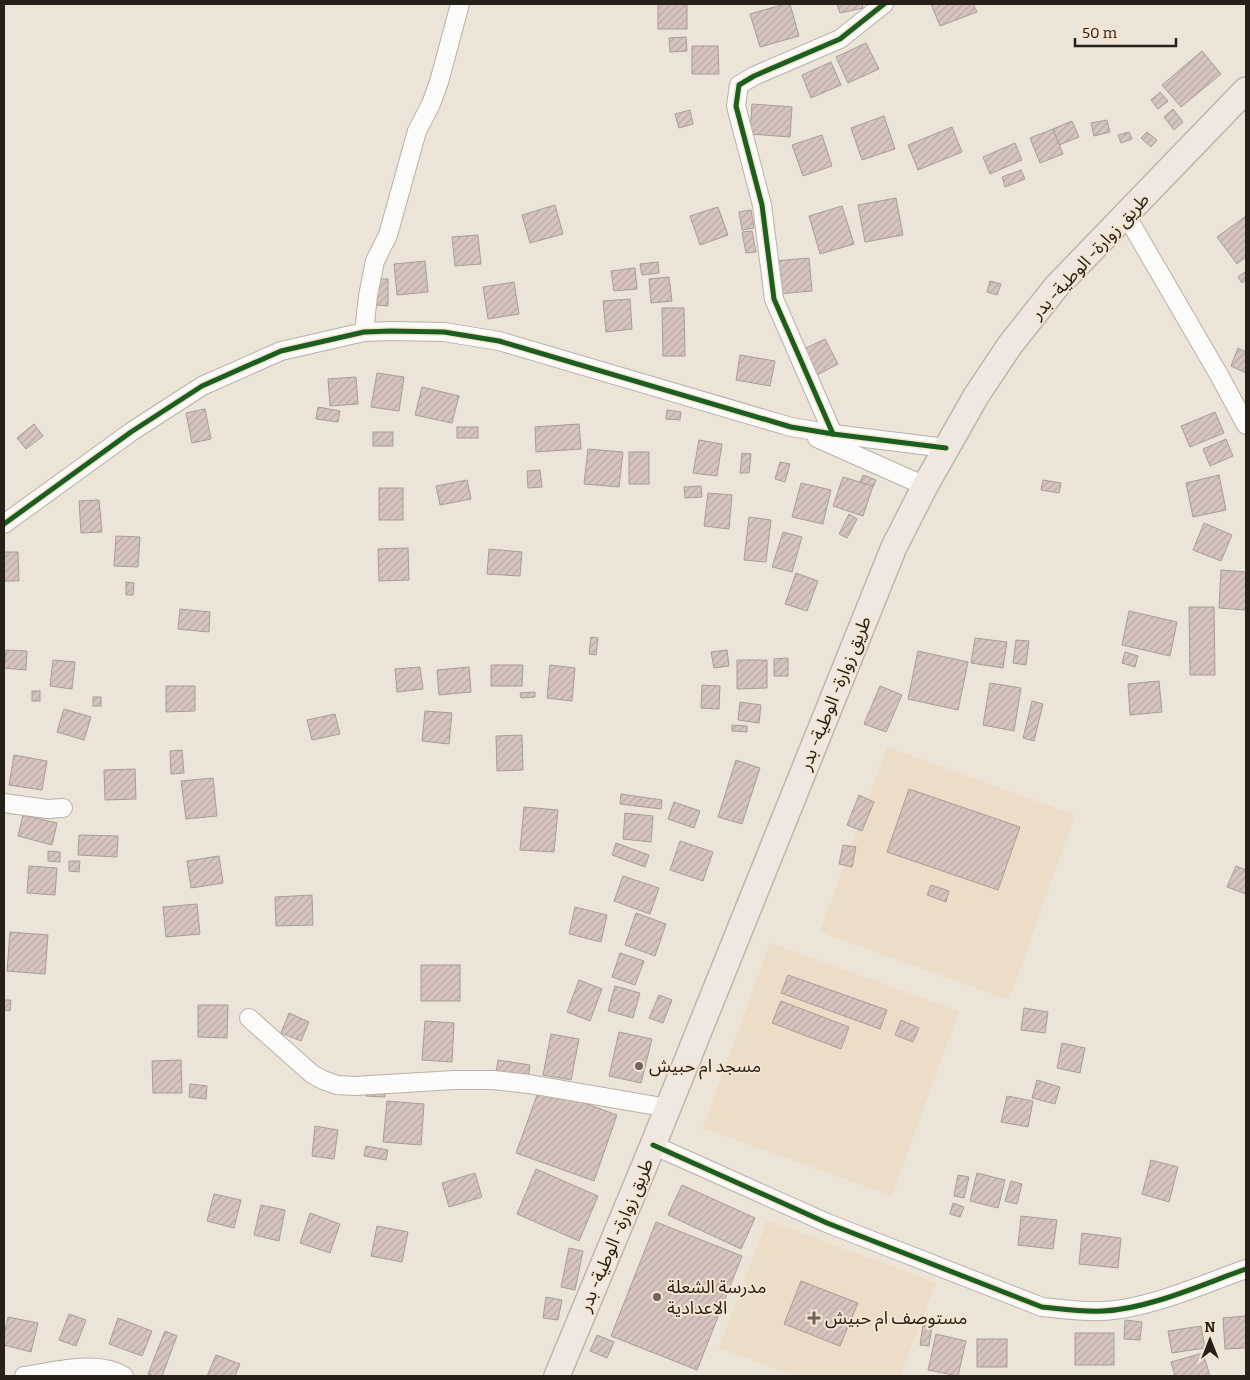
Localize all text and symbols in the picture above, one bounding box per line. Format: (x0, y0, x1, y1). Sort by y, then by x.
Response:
scale bar (1075, 15, 1176, 47)
text: 50 m (1082, 24, 1118, 42)
street label: طريق زوارة- الوطية- بدر (1025, 188, 1154, 324)
street label: طريق زوارة- الوطية- بدر (794, 613, 876, 774)
place label: مسجد ام حبيش (649, 1055, 761, 1080)
marker: مسجد ام حبيش (633, 1060, 645, 1072)
street label: طريق زوارة- الوطية- بدر (573, 1155, 658, 1316)
place label: مدرسة الشعلة الاعدادية (667, 1276, 766, 1319)
marker: مدرسة الشعلة الاعدادية (651, 1291, 663, 1303)
place label: مستوصف ام حبيش (825, 1307, 968, 1332)
marker: مستوصف ام حبيش (807, 1311, 821, 1325)
north arrow (1185, 1315, 1235, 1365)
text: N (1205, 1319, 1216, 1336)

